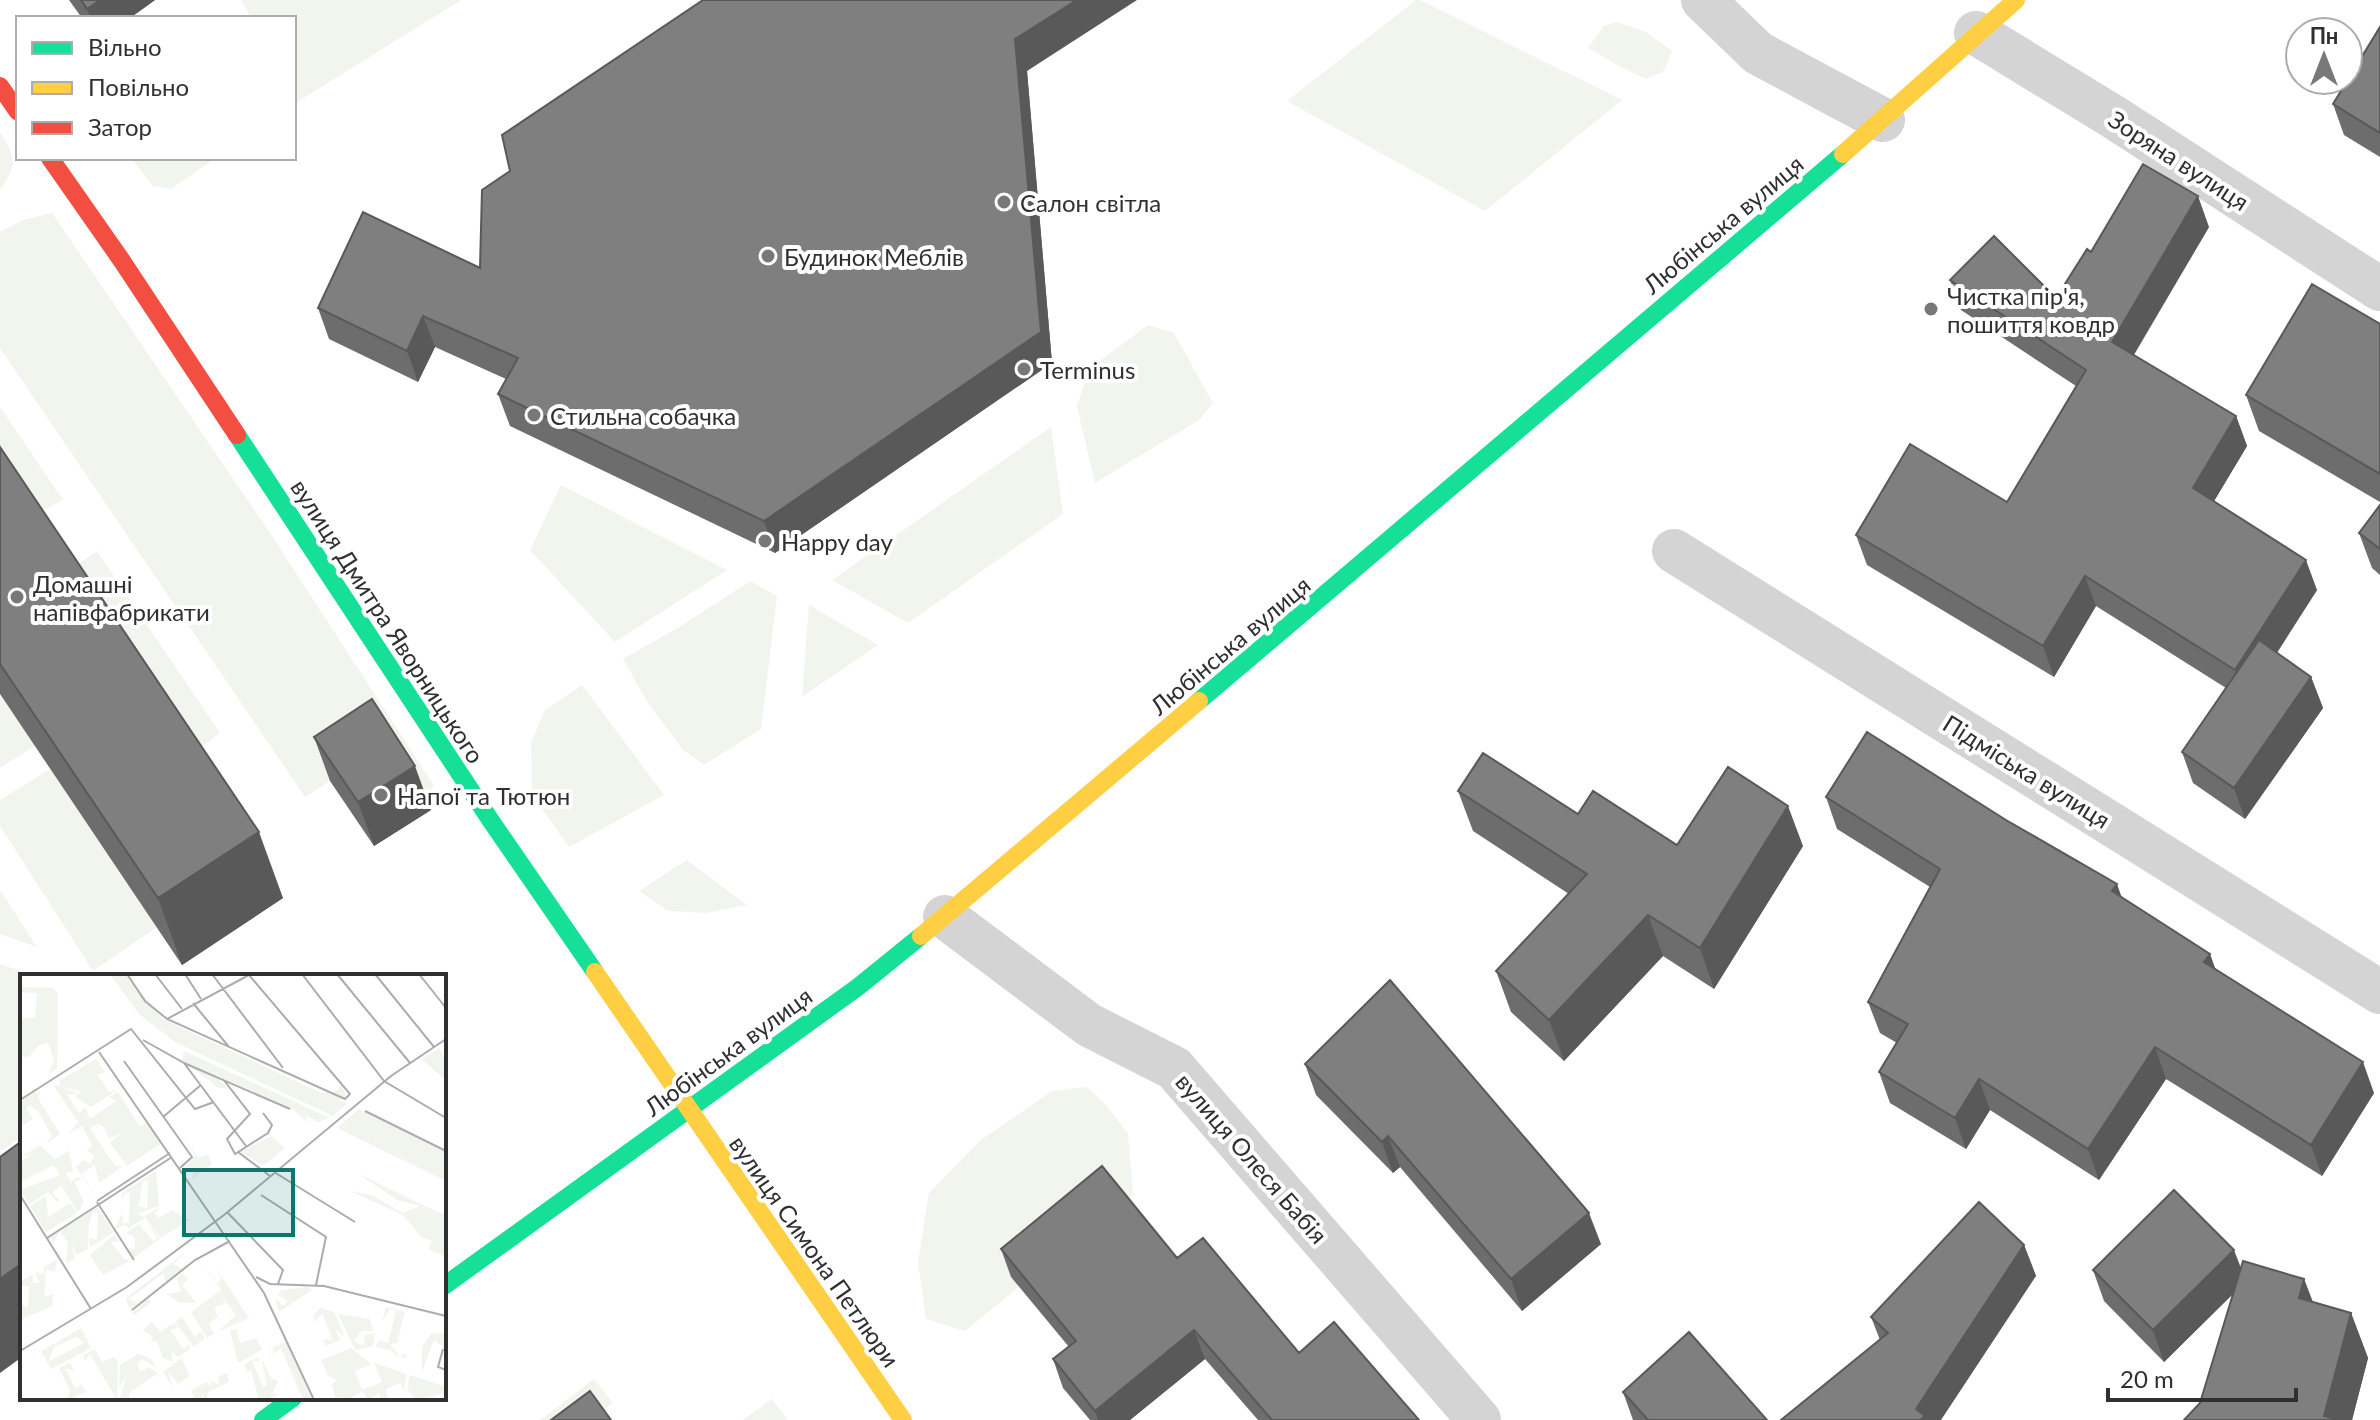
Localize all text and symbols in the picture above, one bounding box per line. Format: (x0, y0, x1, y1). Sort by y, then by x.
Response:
legend (16, 16, 296, 160)
north arrow (2284, 16, 2364, 96)
text: Пн (2310, 22, 2338, 49)
text: Вільно (88, 32, 162, 61)
text: Повільно (88, 72, 189, 101)
street label: Зоряна вулиця (2104, 104, 2254, 216)
text: Затор (88, 112, 152, 141)
street label: Любінська вулиця (1636, 149, 1809, 300)
place label: Салон світла (1020, 188, 1161, 217)
marker: Салон світла (995, 193, 1013, 211)
place label: Будинок Меблів (784, 242, 964, 271)
marker: Будинок Меблів (759, 247, 777, 265)
place label: Чистка пір'я, пошиття ковдр (1947, 281, 2115, 338)
marker: Чистка пір'я, пошиття ковдр (1922, 300, 1940, 318)
place label: Terminus (1040, 355, 1135, 384)
marker: Terminus (1015, 360, 1033, 378)
place label: Стильна собачка (550, 401, 736, 430)
marker: Стильна собачка (525, 406, 543, 424)
street label: вулиця Дмитра Яворницького (285, 474, 491, 768)
place label: Happy day (781, 527, 893, 556)
marker: Happy day (756, 532, 774, 550)
place label: Домашні напівфабрикати (33, 569, 210, 626)
street label: Любінська вулиця (1143, 570, 1316, 721)
marker: Домашні напівфабрикати (8, 588, 26, 606)
street label: Підміська вулиця (1938, 708, 2116, 834)
place label: Напої та Тютюн (397, 781, 570, 810)
marker: Напої та Тютюн (372, 786, 390, 804)
inset map (20, 974, 446, 1400)
street label: Любінська вулиця (638, 981, 817, 1122)
street label: вулиця Олеся Бабія (1170, 1067, 1334, 1249)
street label: вулиця Симона Петлюри (724, 1130, 906, 1372)
scale bar (2108, 1352, 2296, 1402)
text: 20 m (2120, 1364, 2174, 1393)

